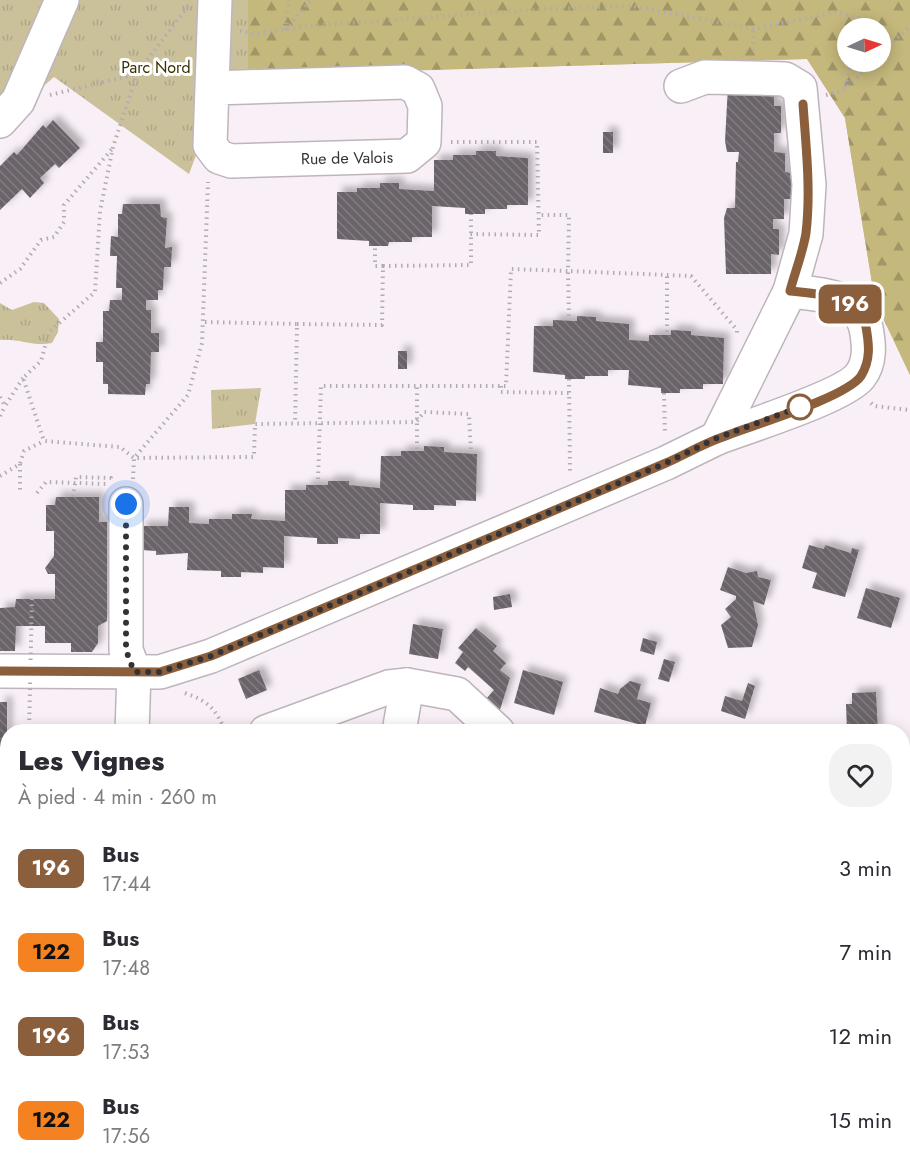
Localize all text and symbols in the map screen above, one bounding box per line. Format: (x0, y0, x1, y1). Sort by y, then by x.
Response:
north arrow (837, 18, 891, 72)
map controls (837, 18, 891, 72)
park label: Parc Nord (121, 56, 191, 79)
street label: Rue de Valois (301, 146, 393, 170)
line badge: 196 (816, 284, 884, 324)
text: 196 (831, 289, 869, 319)
unlabelled marker (787, 394, 813, 420)
your location (111, 489, 141, 519)
text: Les Vignes (18, 740, 164, 781)
button: heart (829, 744, 892, 807)
text: À pied · 4 min · 260 m (18, 783, 217, 812)
text: Bus (102, 838, 139, 870)
text: 3 min (839, 852, 892, 884)
text: 196 (32, 853, 70, 883)
text: 17:44 (102, 870, 151, 899)
text: Bus (102, 922, 139, 954)
text: 7 min (839, 936, 892, 968)
text: 122 (32, 937, 70, 967)
text: 17:48 (102, 954, 150, 983)
text: Bus (102, 1006, 139, 1038)
text: 12 min (829, 1020, 892, 1052)
text: 196 (32, 1021, 70, 1051)
text: 17:53 (102, 1038, 150, 1067)
text: Bus (102, 1090, 139, 1122)
text: 15 min (829, 1104, 892, 1136)
text: 122 (32, 1105, 70, 1135)
text: 17:56 (102, 1122, 150, 1151)

